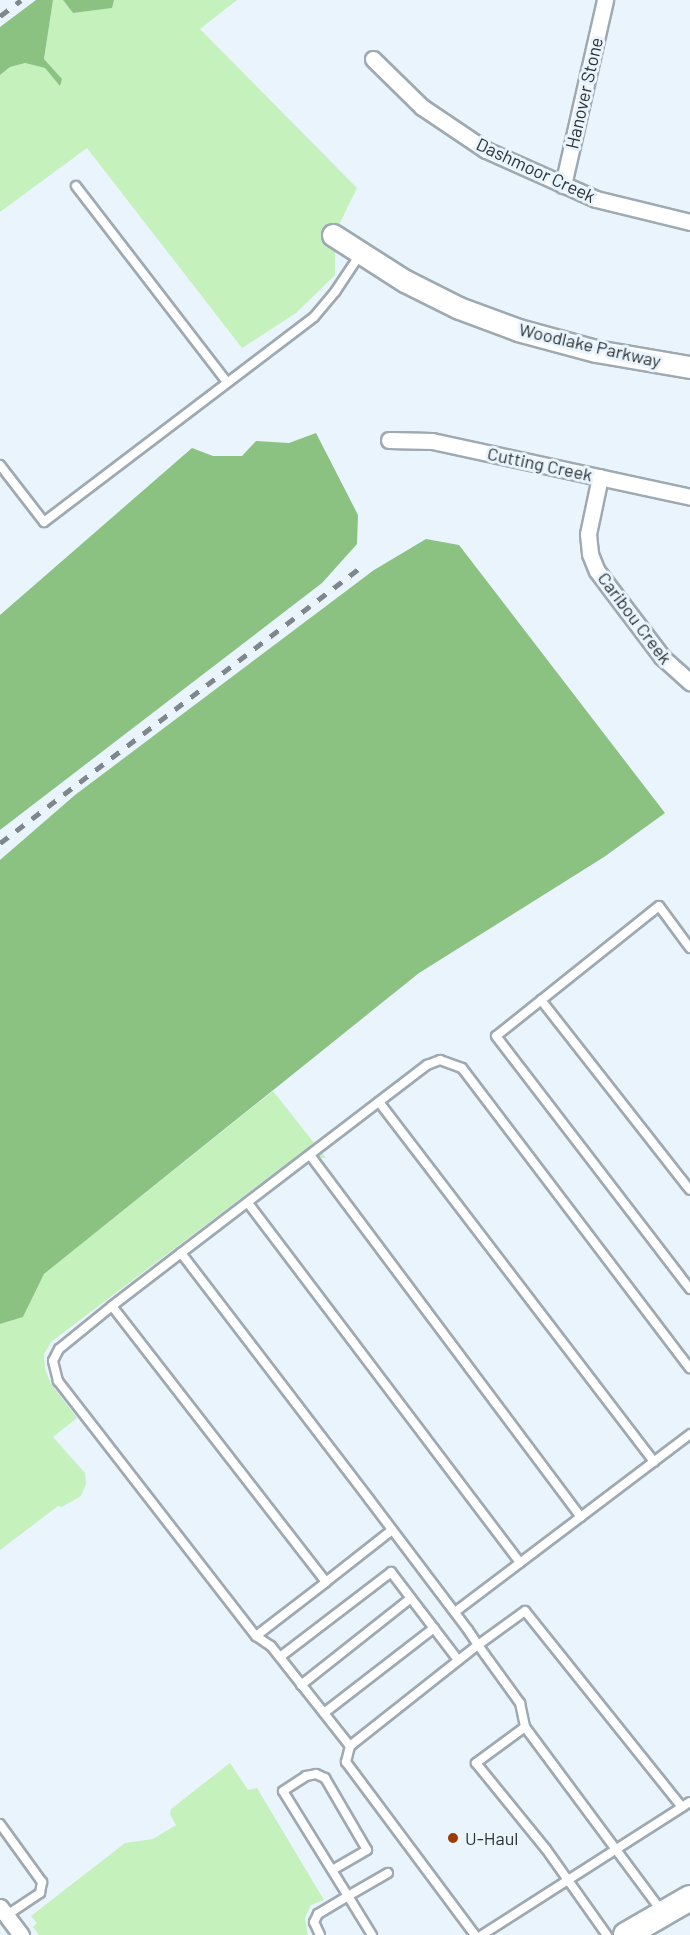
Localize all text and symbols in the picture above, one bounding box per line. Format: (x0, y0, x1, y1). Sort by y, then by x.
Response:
street label: Hanover Stone (561, 35, 607, 151)
street label: Dashmoor Creek (473, 133, 599, 207)
street label: Woodlake Parkway (517, 318, 663, 372)
street label: Cutting Creek (486, 442, 594, 486)
street label: Caribou Creek (593, 568, 677, 668)
place label: U-Haul (465, 1827, 519, 1849)
marker: U-Haul (446, 1831, 460, 1845)

